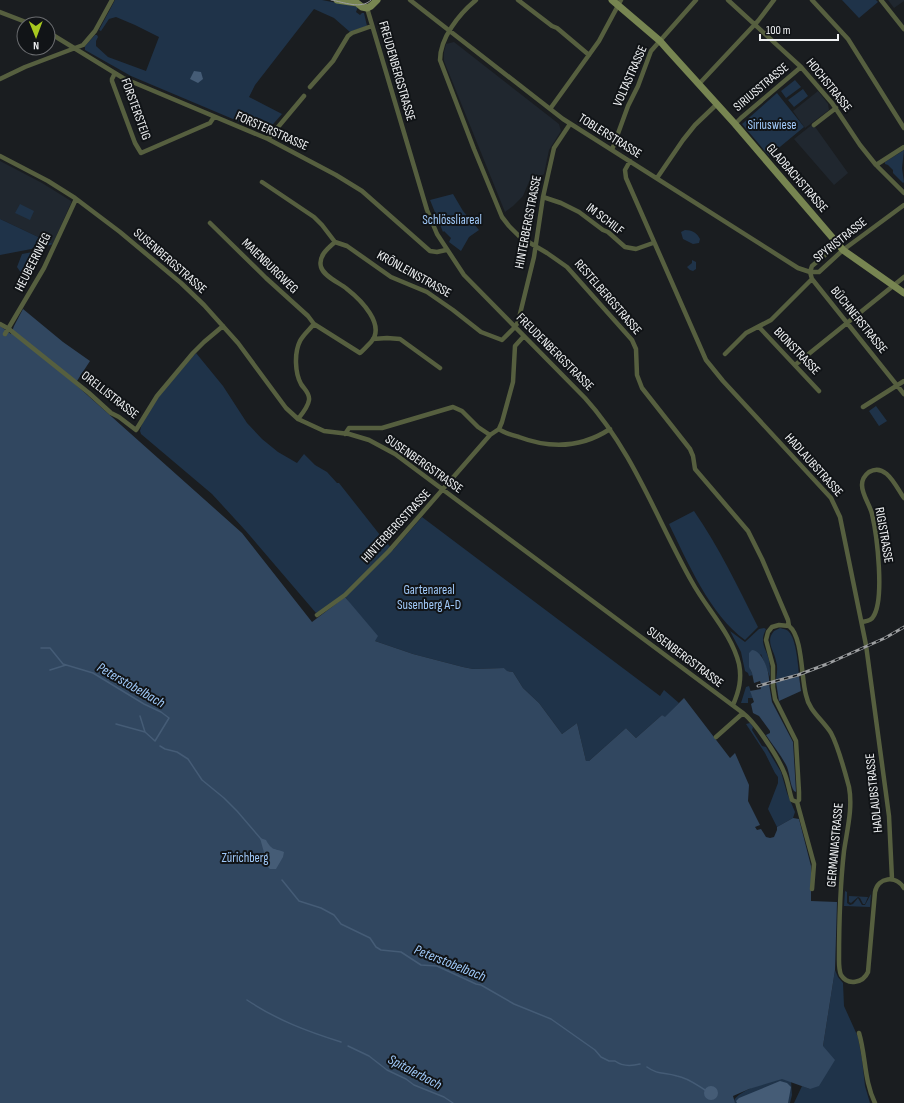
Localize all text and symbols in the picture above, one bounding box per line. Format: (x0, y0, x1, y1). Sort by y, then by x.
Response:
north arrow (16, 16, 56, 56)
scale bar (760, 16, 838, 42)
street label: FREUDENBERGSTRASSE (375, 19, 419, 123)
text: 100 m (766, 23, 791, 38)
text: N (33, 39, 39, 52)
street label: VOLTASTRASSE (609, 43, 651, 109)
street label: HOCHSTRASSE (803, 55, 855, 115)
street label: SIRIUSSTRASSE (730, 59, 792, 115)
street label: FORSTERSTEIG (117, 76, 155, 142)
street label: FORSTERSTRASSE (233, 108, 311, 154)
street label: TOBLERSTRASSE (575, 110, 645, 162)
park label: Siriuswiese (747, 117, 797, 133)
street label: GLADBACHSTRASSE (763, 140, 831, 216)
street label: HINTERBERGSTRASSE (511, 174, 545, 270)
street label: IM SCHILF (583, 200, 627, 238)
park label: Schlössliareal (422, 212, 482, 228)
street label: SPYRISTRASSE (810, 214, 870, 266)
street label: SUSENBERGSTRASSE (130, 225, 210, 297)
street label: HEUBEERIWEG (11, 230, 55, 294)
street label: MAIENBURGWEG (238, 235, 302, 297)
street label: KRÖNLEINSTRASSE (374, 246, 455, 301)
street label: RESTELBERGSTRASSE (571, 256, 645, 338)
street label: BÜCHNERSTRASSE (827, 283, 892, 357)
street label: FREUDENBERGSTRASSE (513, 310, 597, 394)
street label: BIONSTRASSE (770, 324, 824, 378)
street label: ORELLISTRASSE (78, 368, 142, 422)
street label: HADLAUBSTRASSE (781, 430, 847, 500)
street label: SUSENBERGSTRASSE (382, 431, 466, 497)
street label: HINTERBERGSTRASSE (358, 486, 434, 566)
street label: RIGISTRASSE (871, 506, 897, 564)
park label: Gartenareal Susenberg A-D (397, 582, 461, 613)
street label: SUSENBERGSTRASSE (644, 623, 726, 691)
water label: Peterstobelbach (94, 659, 168, 711)
street label: HADLAUBSTRASSE (862, 753, 886, 833)
street label: GERMANIASTRASSE (823, 802, 847, 888)
park label: Zürichberg (222, 850, 268, 866)
water label: Peterstobelbach (412, 941, 488, 985)
water label: Spitalerbach (385, 1051, 445, 1093)

